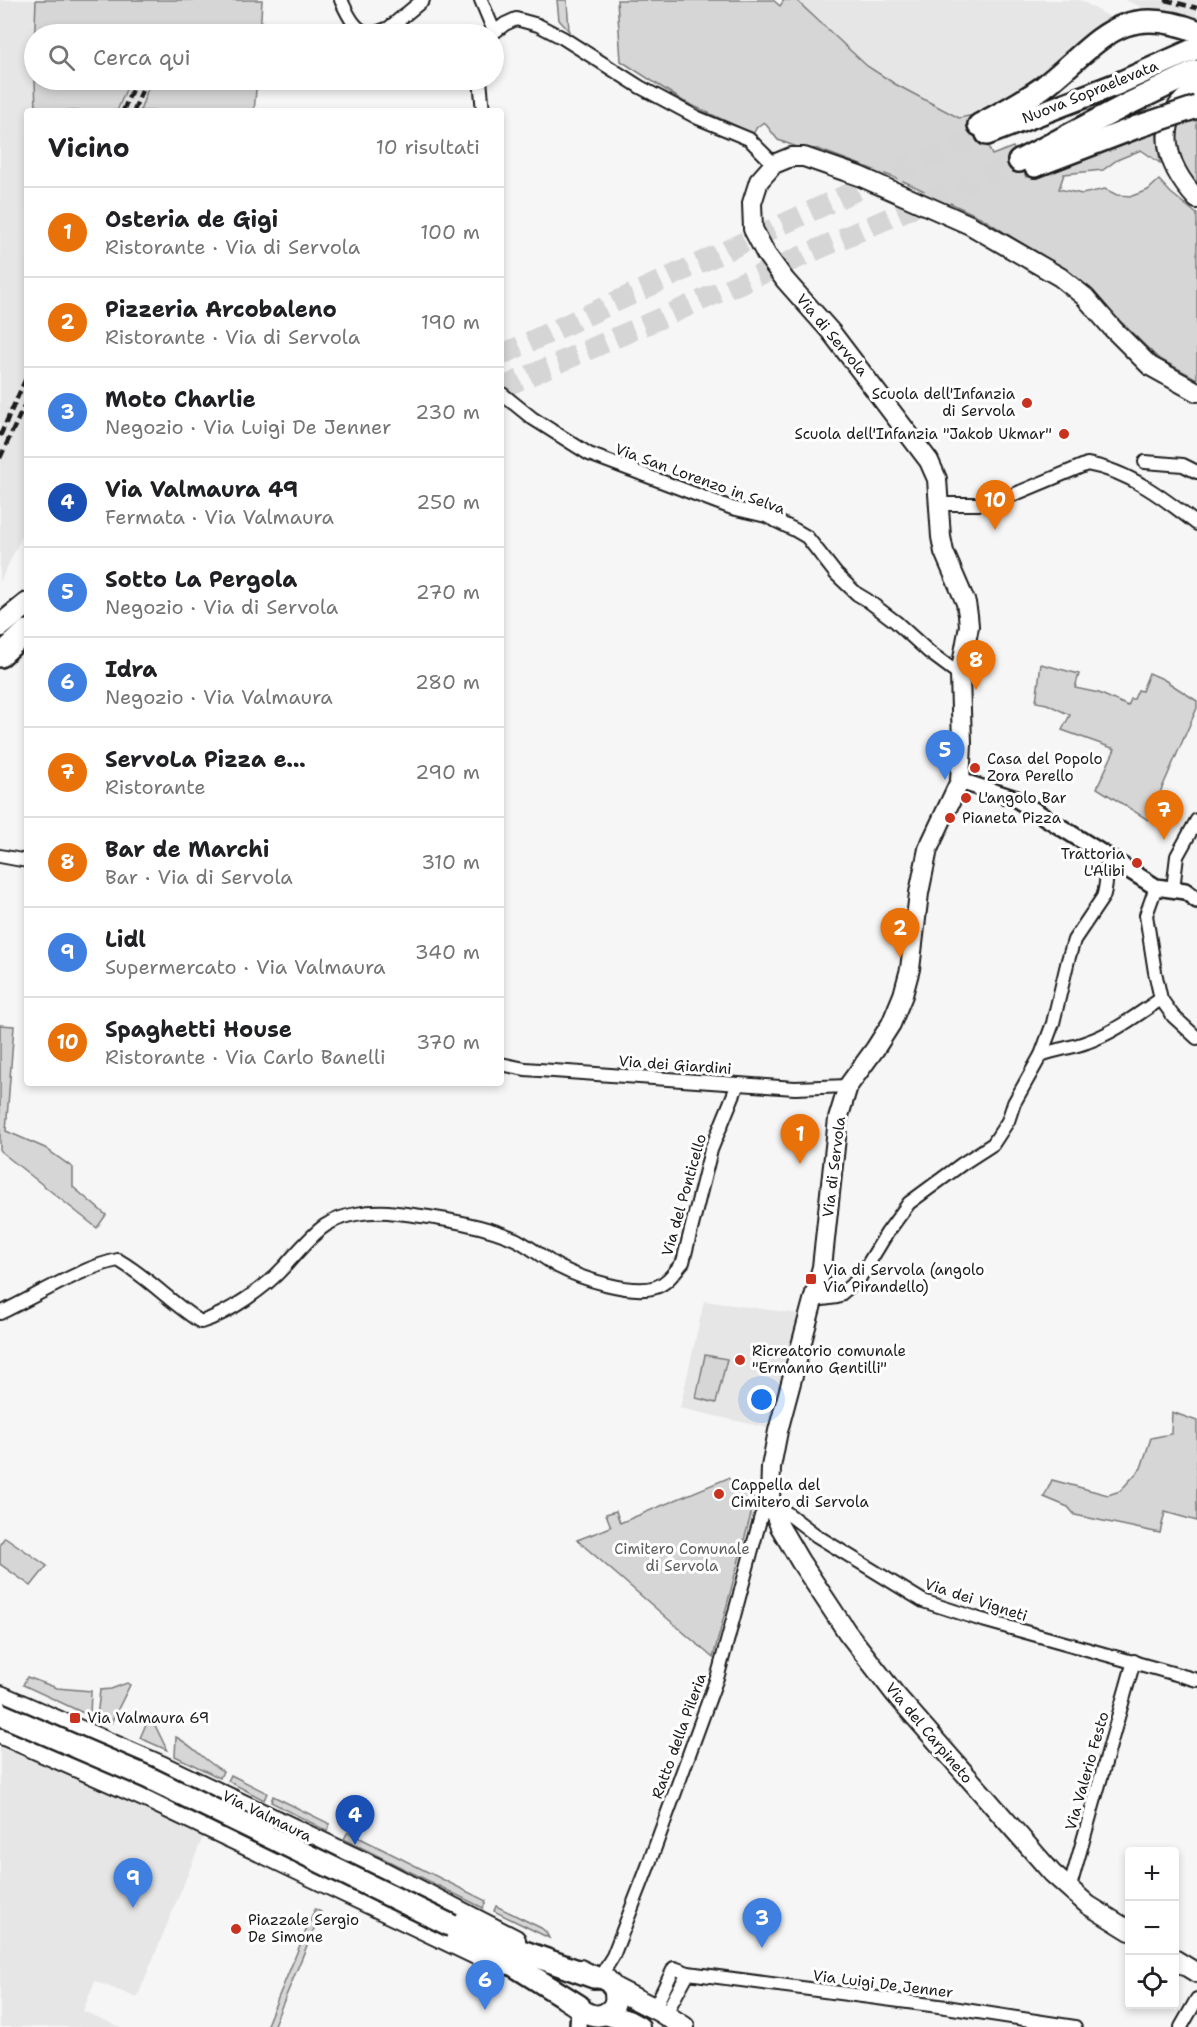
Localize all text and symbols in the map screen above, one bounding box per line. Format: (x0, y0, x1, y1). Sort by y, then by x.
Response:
search box (24, 24, 504, 90)
icon: search (45, 41, 78, 74)
text: Cerca qui (93, 43, 191, 72)
street label: Nuova Sopraelevata (1019, 55, 1162, 128)
text: Vicino (48, 130, 130, 165)
text: 10 risultati (376, 134, 480, 160)
text: Osteria de Gigi (105, 205, 278, 234)
text: 1 (63, 219, 72, 245)
text: 100 m (420, 219, 480, 245)
text: Ristorante · Via di Servola (105, 234, 360, 260)
street label: Via di Servola (792, 290, 873, 381)
text: Pizzeria Arcobaleno (105, 295, 337, 324)
text: 2 (61, 309, 75, 335)
text: 190 m (421, 309, 480, 335)
text: Ristorante · Via di Servola (105, 324, 360, 350)
place label: Scuola dell'Infanzia di Servola (872, 384, 1016, 421)
text: Moto Charlie (105, 385, 256, 414)
marker: Scuola dell'Infanzia di Servola (1020, 396, 1034, 410)
text: 3 (61, 399, 75, 425)
text: 230 m (415, 399, 480, 425)
text: Negozio · Via Luigi De Jenner (105, 414, 391, 440)
place label: Scuola dell'Infanzia "Jakob Ukmar" (795, 424, 1052, 444)
marker: Scuola dell'Infanzia "Jakob Ukmar" (1057, 427, 1071, 441)
street label: Via San Lorenzo in Selva (612, 439, 788, 519)
text: Via Valmaura 49 (105, 475, 298, 504)
pin: 10 (976, 480, 1014, 530)
text: 4 (61, 489, 75, 515)
text: 250 m (416, 489, 480, 515)
text: Fermata · Via Valmaura (105, 504, 334, 530)
text: Sotto La Pergola (105, 565, 297, 594)
text: 5 (61, 579, 74, 605)
text: 270 m (416, 579, 480, 605)
text: Negozio · Via di Servola (105, 594, 338, 620)
pin: 8 (956, 640, 996, 690)
text: Idra (105, 655, 157, 684)
text: 6 (61, 669, 75, 695)
text: 280 m (415, 669, 480, 695)
text: Negozio · Via Valmaura (105, 684, 333, 710)
pin: 5 (926, 730, 964, 780)
text: ServoLa Pizza e... (105, 745, 306, 774)
place label: Casa del Popolo Zora Perello (987, 749, 1103, 786)
text: 7 (61, 759, 75, 785)
text: 290 m (415, 759, 480, 785)
marker: Casa del Popolo Zora Perello (968, 761, 982, 775)
text: Ristorante (105, 774, 206, 800)
place label: L'angolo Bar (978, 788, 1067, 808)
pin: 7 (1144, 790, 1184, 840)
marker: L'angolo Bar (959, 791, 973, 805)
place label: Pianeta Pizza (962, 808, 1062, 828)
marker: Pianeta Pizza (943, 811, 957, 825)
text: Bar de Marchi (105, 835, 269, 864)
place label: Trattoria L'Alibi (1061, 844, 1126, 881)
text: 8 (61, 849, 75, 875)
text: 310 m (421, 849, 480, 875)
marker: Trattoria L'Alibi (1130, 856, 1144, 870)
text: Bar · Via di Servola (105, 864, 293, 890)
pin: 2 (880, 908, 920, 958)
text: Lidl (105, 925, 146, 954)
text: 9 (61, 939, 75, 965)
text: 340 m (415, 939, 480, 965)
text: Supermercato · Via Valmaura (105, 954, 386, 980)
text: Spaghetti House (105, 1015, 292, 1044)
text: 10 (56, 1029, 79, 1055)
text: 370 m (416, 1029, 480, 1055)
text: Ristorante · Via Carlo Banelli (105, 1044, 386, 1070)
street label: Via dei Giardini (618, 1051, 732, 1079)
pin: 1 (780, 1114, 820, 1164)
street label: Via di Servola (818, 1115, 850, 1219)
street label: Via del Ponticello (657, 1132, 711, 1258)
place label: Via di Servola (angolo Via Pirandello) (823, 1260, 984, 1297)
marker: Via di Servola (angolo Via Pirandello) (804, 1272, 818, 1286)
place label: Ricreatorio comunale "Ermanno Gentilli" (752, 1341, 906, 1378)
marker: Ricreatorio comunale "Ermanno Gentilli" (733, 1353, 747, 1367)
your location (747, 1385, 776, 1414)
place label: Cappella del Cimitero di Servola (731, 1475, 869, 1512)
marker: Cappella del Cimitero di Servola (712, 1487, 726, 1501)
park label: Cimitero Comunale di Servola (614, 1539, 750, 1576)
street label: Via dei Vigneti (922, 1574, 1030, 1626)
street label: Ratto della Pileria (647, 1670, 711, 1801)
street label: Via del Carpineto (881, 1678, 977, 1788)
place label: Via Valmaura 69 (87, 1708, 209, 1728)
street label: Via Valerio Festo (1061, 1709, 1113, 1833)
marker: Via Valmaura 69 (68, 1711, 82, 1725)
street label: Via Valmaura (219, 1786, 316, 1847)
pin: 4 (336, 1796, 374, 1845)
map controls (1125, 1847, 1179, 2009)
button: + (1125, 1847, 1179, 1901)
pin: 9 (114, 1858, 152, 1908)
pin: 3 (742, 1898, 782, 1948)
button: − (1125, 1901, 1179, 1955)
place label: Piazzale Sergio De Simone (248, 1910, 359, 1947)
marker: Piazzale Sergio De Simone (229, 1922, 243, 1936)
button: locate (1125, 1955, 1179, 2009)
pin: 6 (466, 1960, 504, 2010)
street label: Via Luigi De Jenner (812, 1965, 954, 2003)

